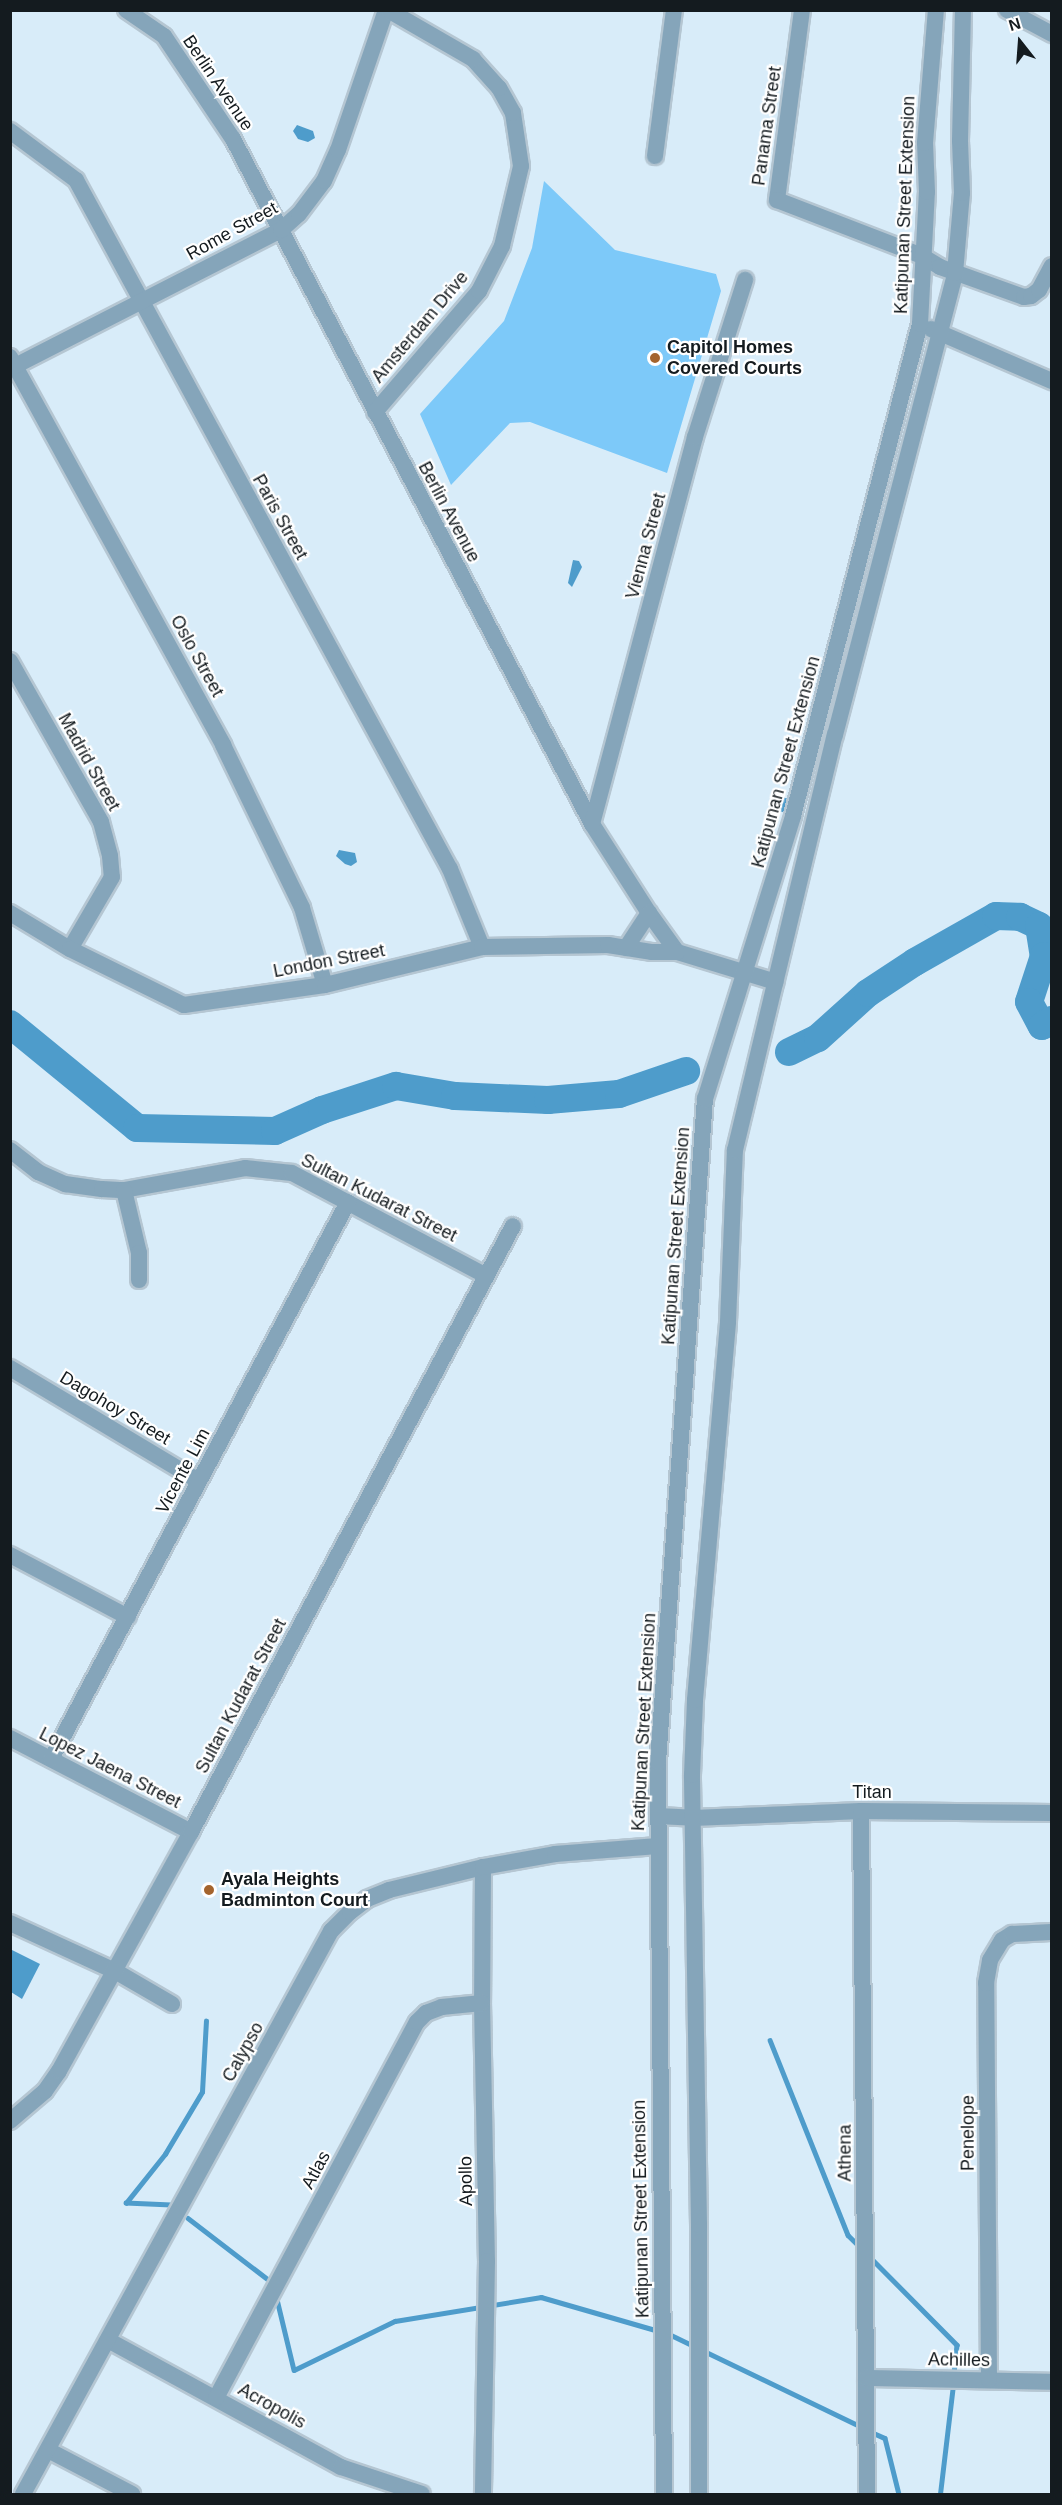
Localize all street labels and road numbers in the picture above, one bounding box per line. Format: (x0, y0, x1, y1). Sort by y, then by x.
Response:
street label: Berlin Avenue (178, 31, 258, 135)
street label: Panama Street (748, 65, 786, 187)
street label: Katipunan Street Extension (890, 96, 920, 314)
street label: Rome Street (183, 197, 281, 265)
street label: Amsterdam Drive (367, 267, 473, 387)
street label: Berlin Avenue (413, 458, 485, 566)
street label: Paris Street (248, 471, 312, 563)
street label: Vienna Street (621, 491, 671, 601)
street label: Oslo Street (166, 611, 228, 701)
street label: Katipunan Street Extension (747, 654, 825, 870)
street label: Madrid Street (53, 710, 125, 814)
street label: London Street (271, 940, 387, 982)
street label: Katipunan Street Extension (658, 1126, 694, 1346)
street label: Sultan Kudarat Street (297, 1149, 461, 1247)
street label: Dagohoy Street (56, 1367, 174, 1449)
street label: Vicente Lim (151, 1425, 215, 1517)
street label: Katipunan Street Extension (628, 1613, 660, 1831)
street label: Sultan Kudarat Street (191, 1615, 291, 1777)
street label: Lopez Jaena Street (36, 1723, 184, 1813)
street label: Titan (852, 1781, 892, 1803)
street label: Calypso (218, 2018, 268, 2086)
street label: Penelope (957, 2095, 979, 2171)
street label: Katipunan Street Extension (628, 2100, 654, 2318)
street label: Athena (834, 2124, 856, 2182)
street label: Atlas (297, 2147, 335, 2193)
street label: Apollo (455, 2156, 477, 2206)
street label: Achilles (928, 2349, 990, 2371)
street label: Acropolis (234, 2379, 310, 2433)

